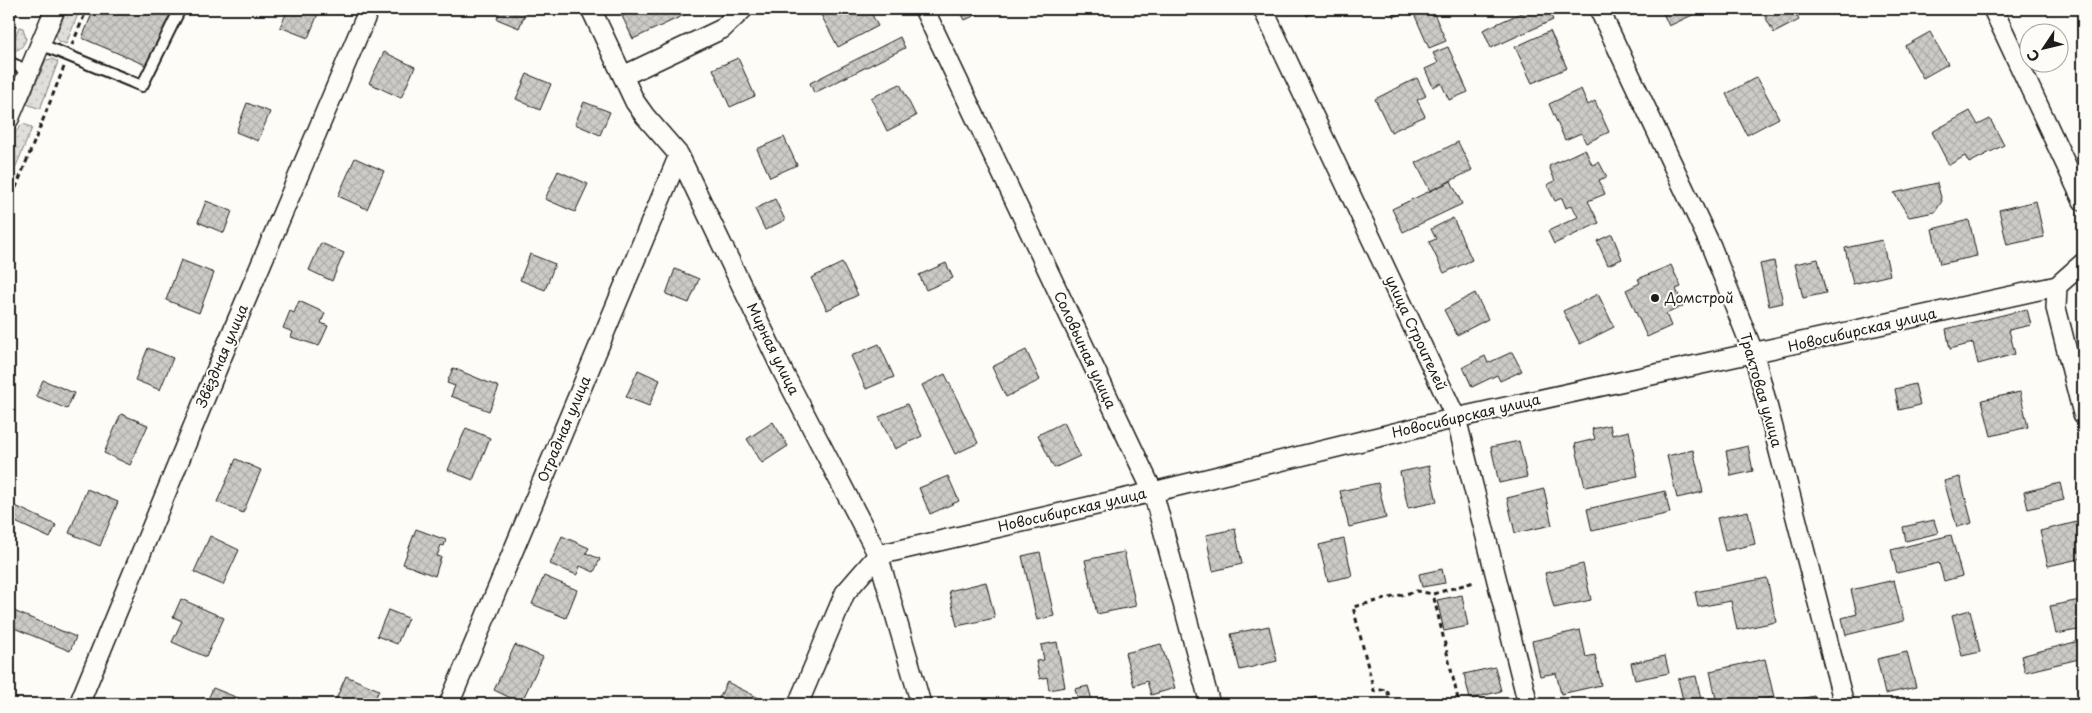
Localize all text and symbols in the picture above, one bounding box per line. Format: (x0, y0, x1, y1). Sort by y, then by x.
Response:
north arrow (2020, 22, 2070, 72)
text: С (2021, 45, 2045, 66)
street label: улица Строителей (1381, 272, 1452, 394)
street label: Соловьиная улица (1049, 287, 1122, 412)
place label: Домстрой (1664, 287, 1734, 308)
marker: Домстрой (1649, 292, 1661, 304)
street label: Мирная улица (742, 299, 805, 399)
street label: Звёздная улица (190, 301, 253, 411)
street label: Новосибирская улица (1786, 302, 1938, 357)
street label: Трактовая улица (1735, 330, 1788, 450)
street label: Отрадная улица (532, 372, 596, 485)
street label: Новосибирская улица (1390, 388, 1542, 443)
street label: Новосибирская улица (996, 482, 1148, 537)

